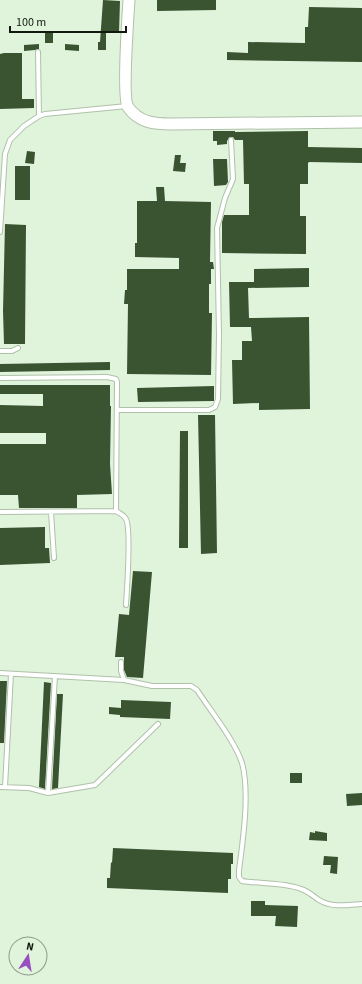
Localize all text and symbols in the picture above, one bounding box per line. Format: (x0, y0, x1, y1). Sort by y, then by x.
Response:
scale bar (10, 8, 126, 34)
text: 100 m (16, 14, 46, 31)
north arrow (8, 936, 48, 976)
text: N (25, 939, 35, 955)

